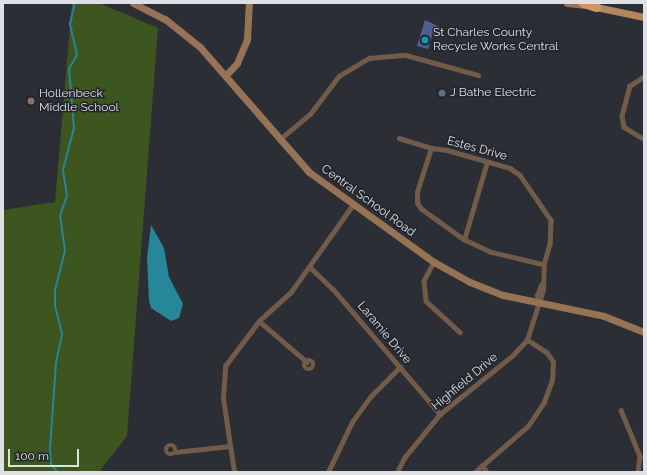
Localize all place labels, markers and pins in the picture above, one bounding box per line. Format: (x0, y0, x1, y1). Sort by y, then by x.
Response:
place label: St Charles County Recycle Works Central (433, 26, 559, 54)
marker: St Charles County Recycle Works Central (420, 35, 430, 45)
place label: J Bathe Electric (450, 86, 536, 100)
place label: Hollenbeck Middle School (39, 87, 119, 115)
marker: J Bathe Electric (437, 88, 447, 98)
marker: Hollenbeck Middle School (26, 96, 36, 106)

